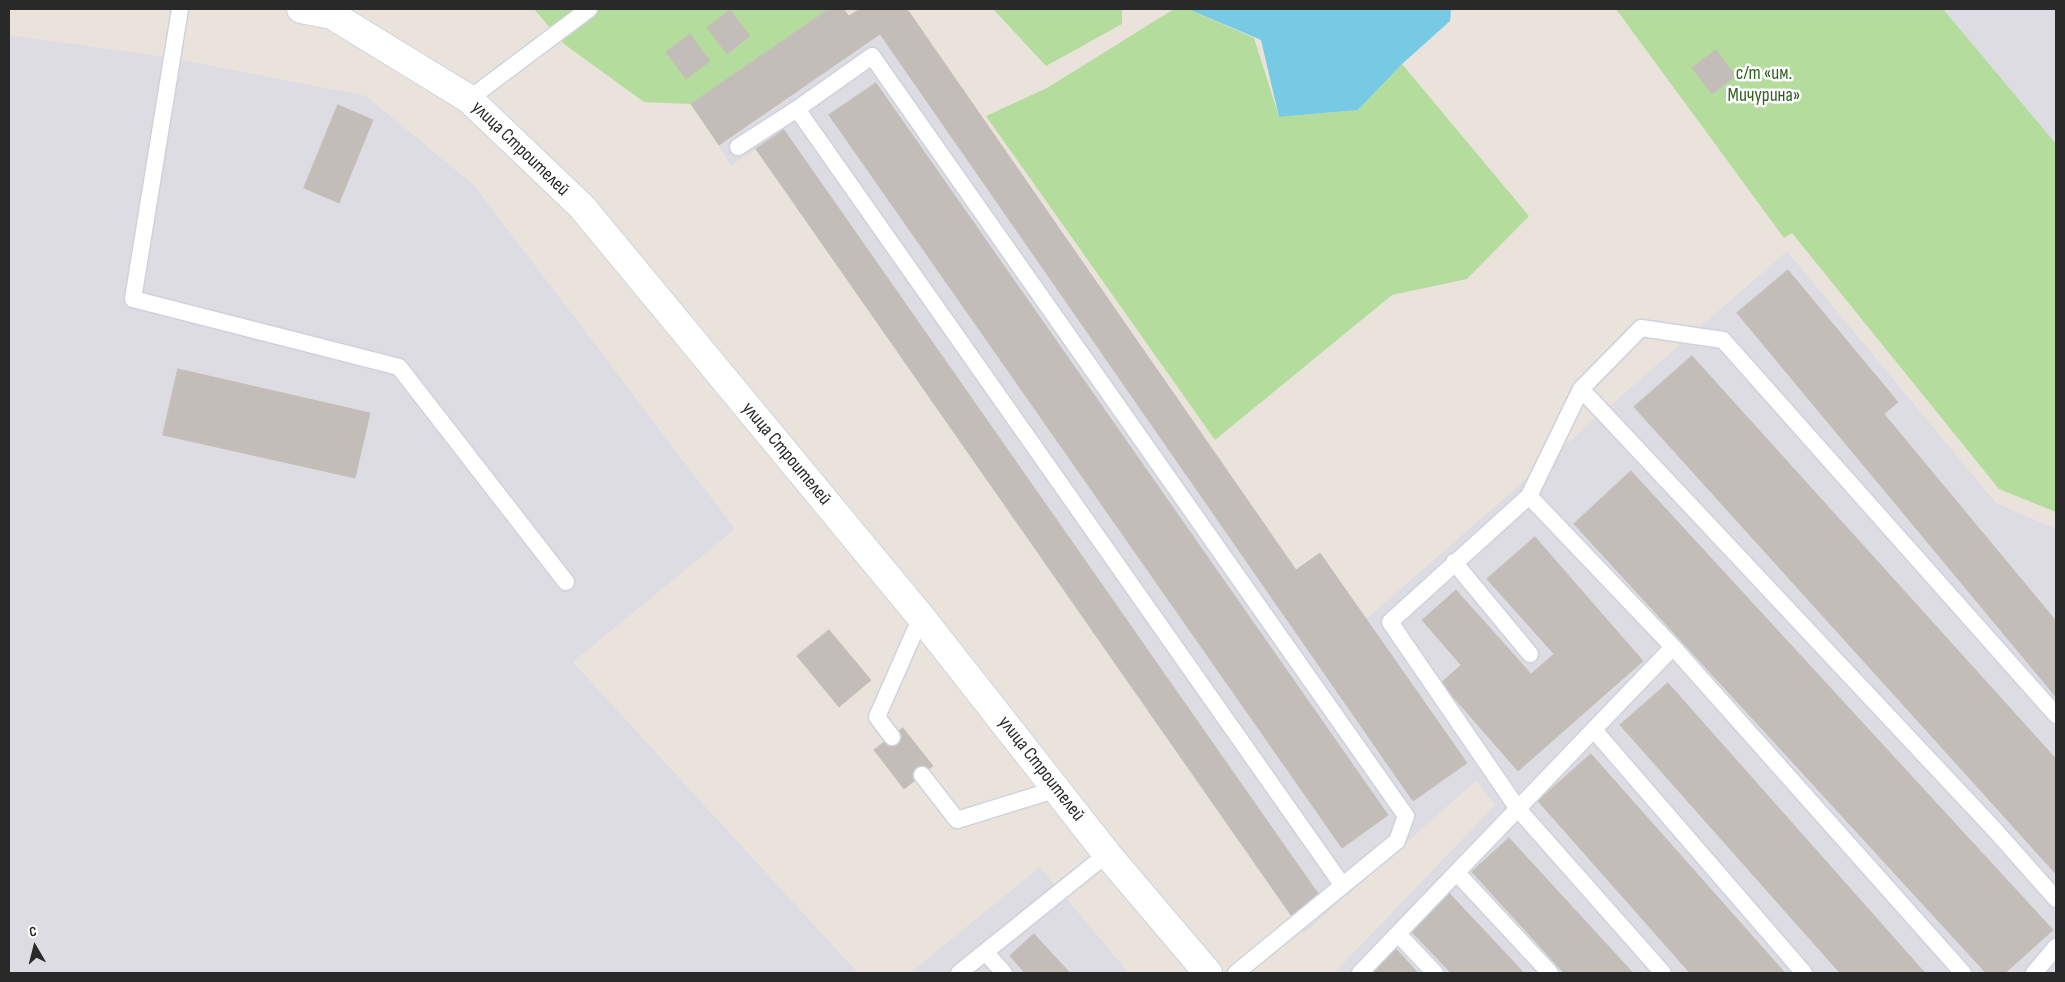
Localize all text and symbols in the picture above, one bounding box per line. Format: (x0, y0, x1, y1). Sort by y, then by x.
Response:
park label: с/т «им. Мичурина» (1728, 63, 1800, 107)
street label: улица Строителей (466, 97, 574, 201)
street label: улица Строителей (736, 398, 836, 510)
street label: улица Строителей (993, 712, 1089, 826)
north arrow (10, 922, 60, 972)
text: С (28, 923, 38, 941)

